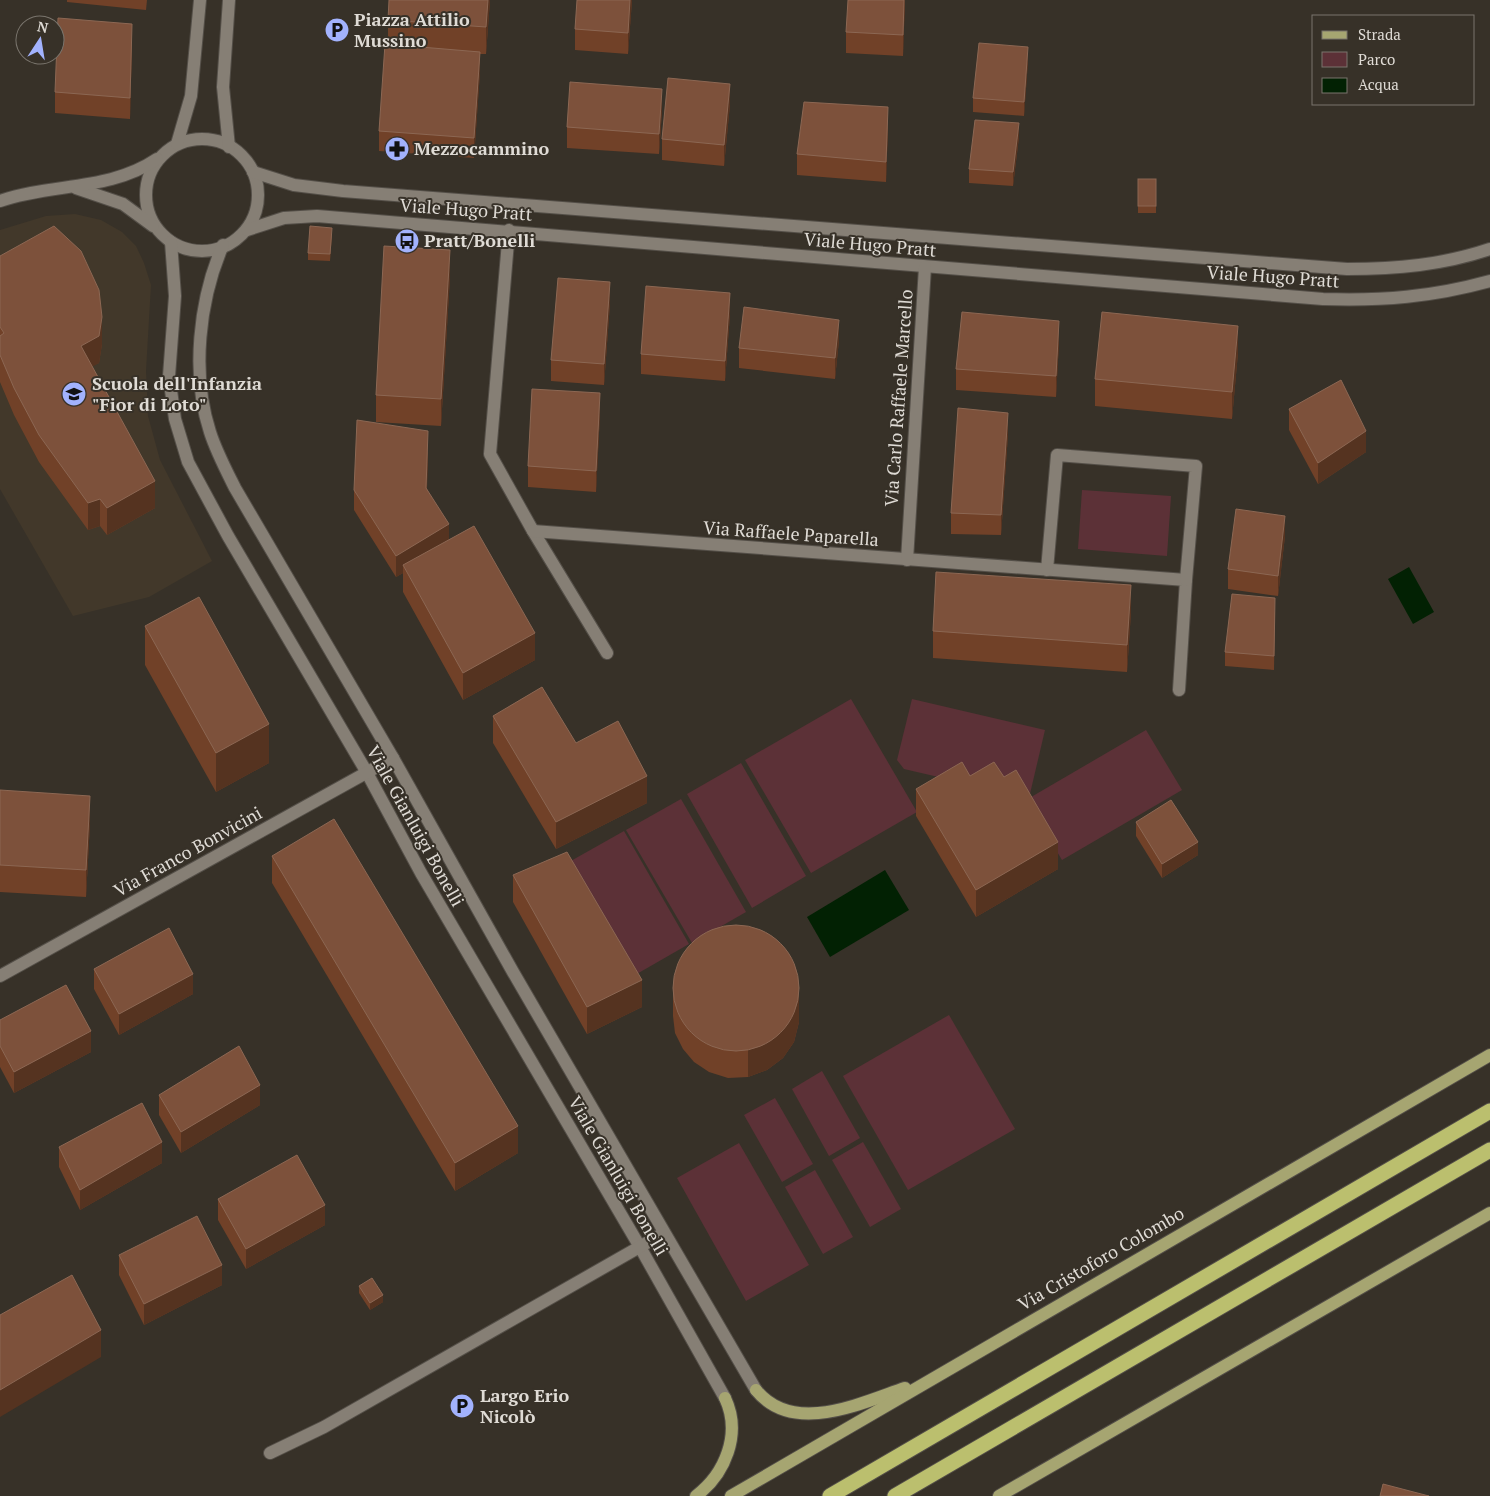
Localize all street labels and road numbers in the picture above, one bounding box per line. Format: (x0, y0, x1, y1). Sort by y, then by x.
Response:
street label: Viale Hugo Pratt (399, 192, 534, 226)
street label: Viale Hugo Pratt (803, 226, 938, 262)
street label: Viale Hugo Pratt (1206, 259, 1341, 293)
street label: Via Carlo Raffaele Marcello (878, 288, 918, 507)
street label: Via Raffaele Paparella (702, 515, 880, 551)
street label: Viale Gianluigi Bonelli (362, 741, 470, 910)
street label: Via Franco Bonvicini (109, 800, 266, 902)
street label: Viale Gianluigi Bonelli (563, 1091, 674, 1260)
street label: Via Cristoforo Colombo (1013, 1201, 1188, 1316)

